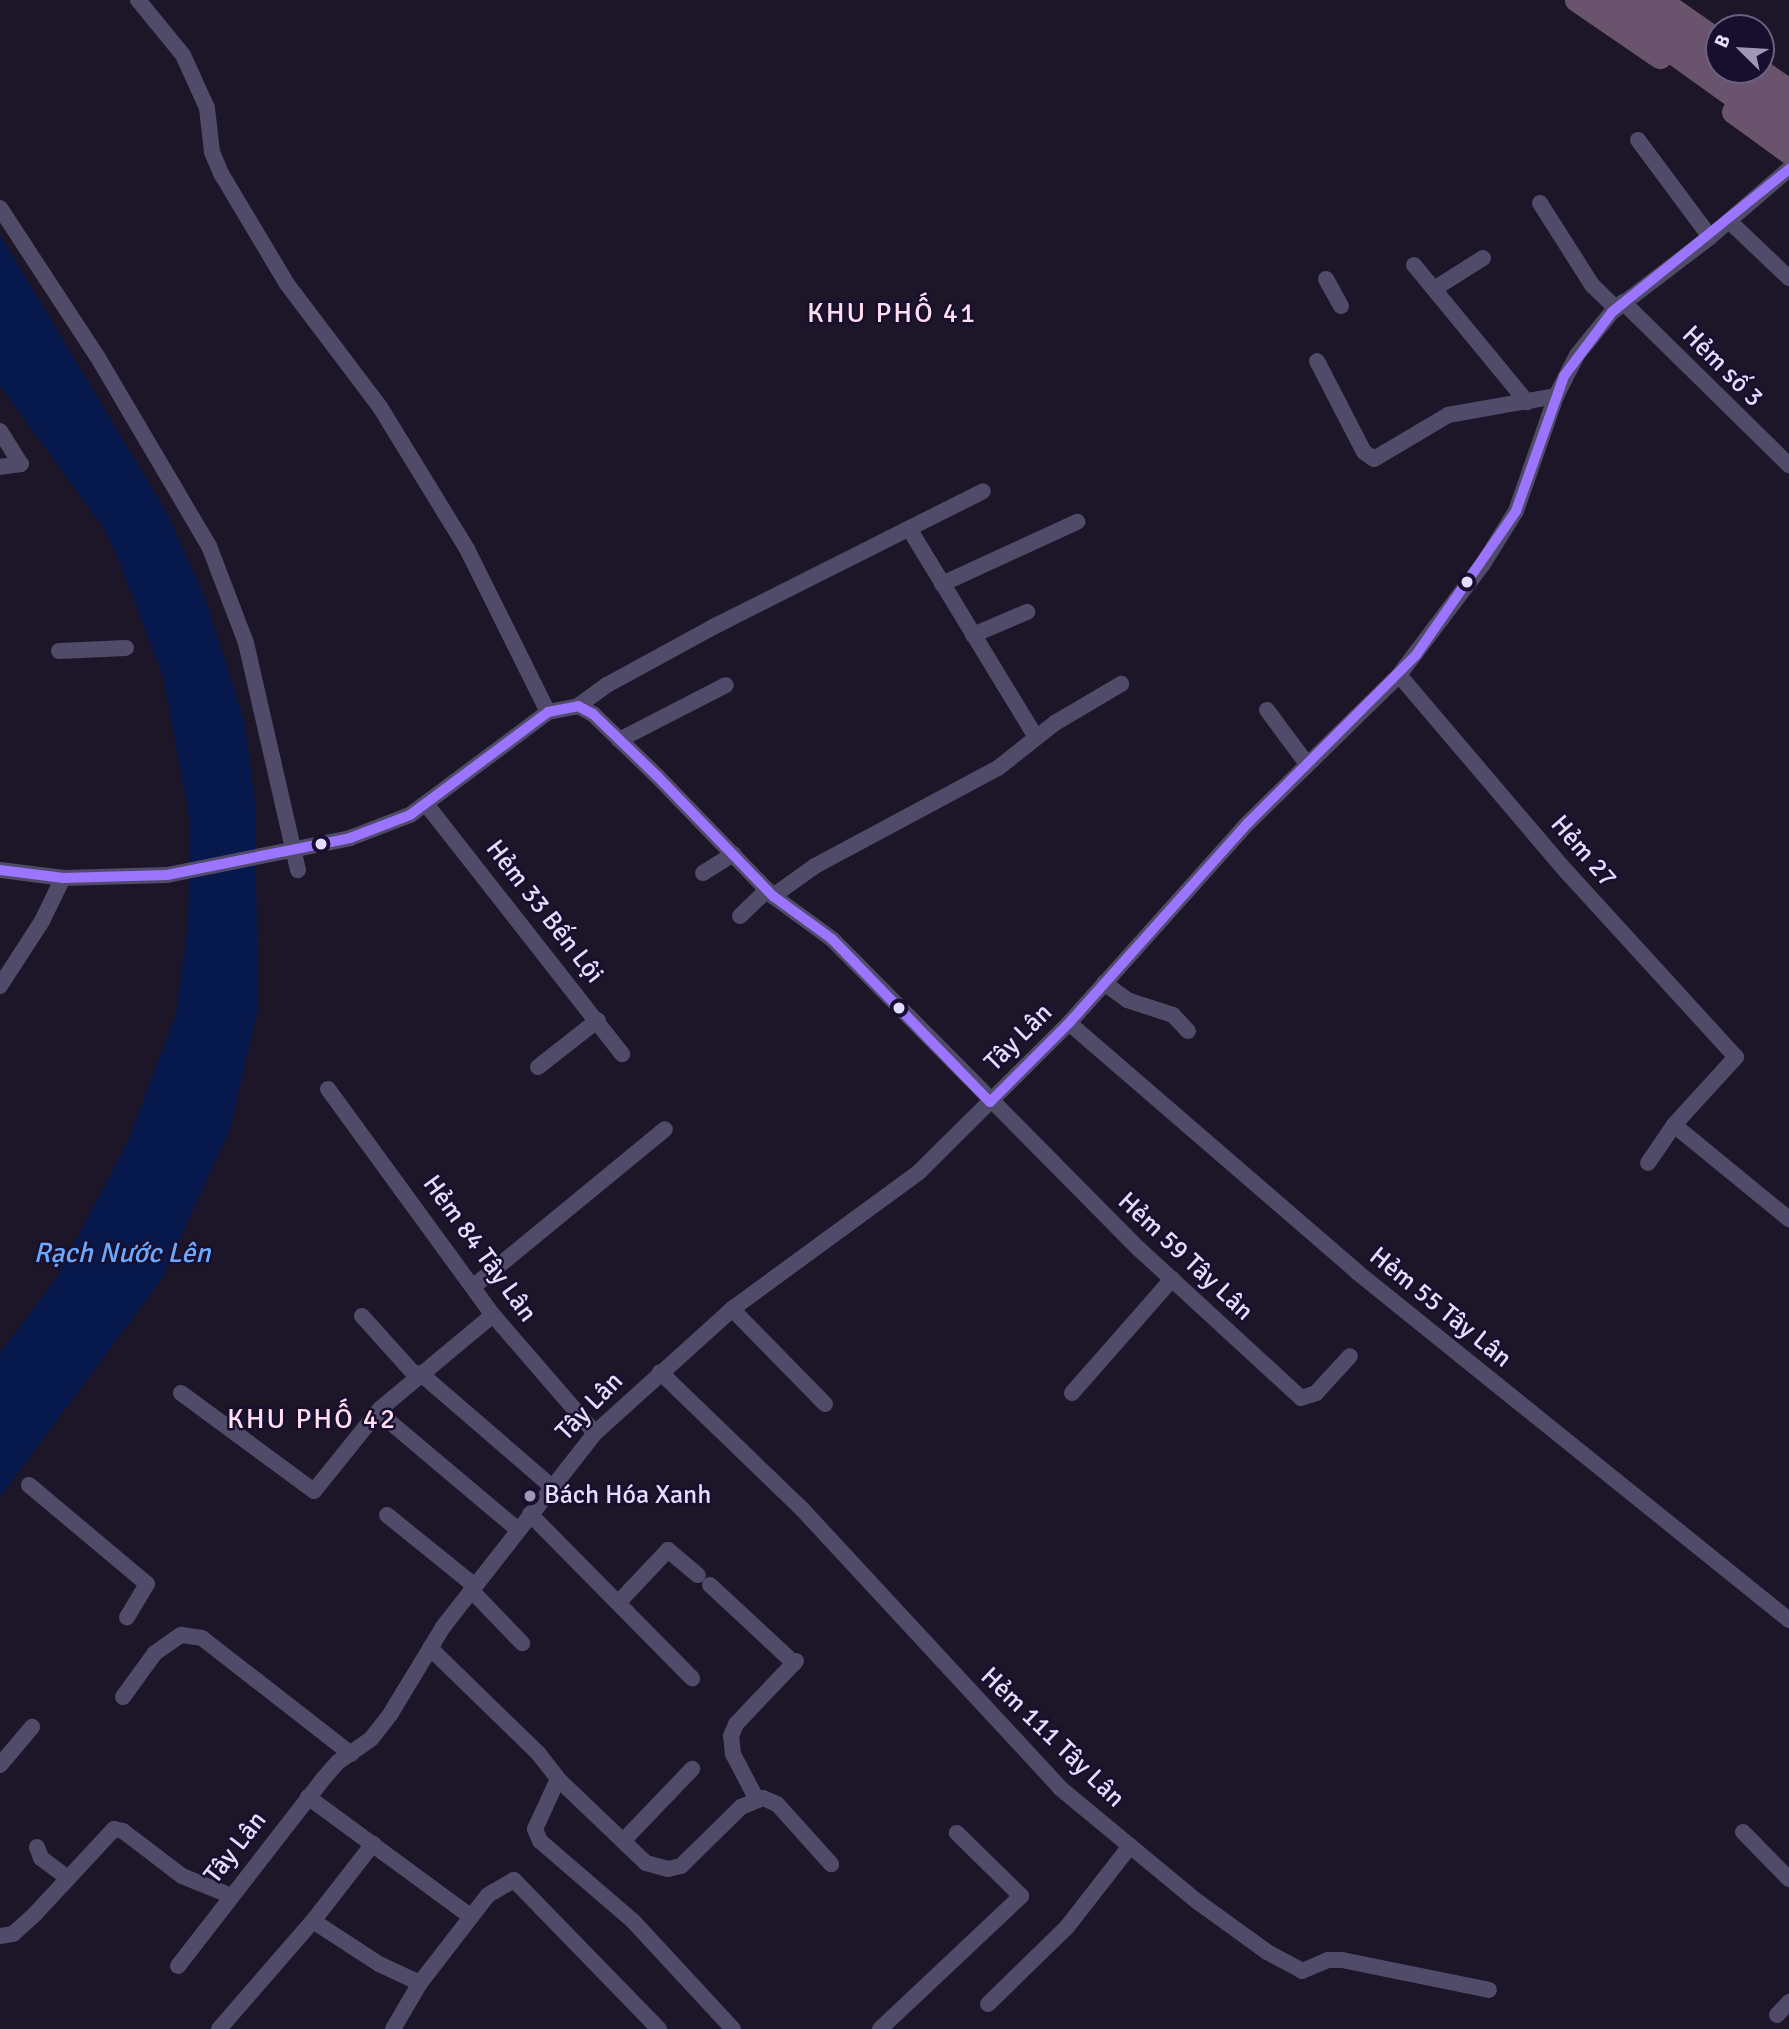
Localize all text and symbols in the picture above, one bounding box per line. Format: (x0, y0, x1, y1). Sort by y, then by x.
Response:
north arrow (1705, 14, 1775, 84)
text: B (1709, 31, 1736, 51)
district label: KHU PHỐ 41 (808, 296, 976, 330)
street label: Hẻm số 3 (1675, 320, 1769, 414)
unlabelled marker (1460, 575, 1474, 589)
street label: Hẻm 27 (1543, 810, 1623, 894)
street label: Hẻm 33 Bến Lội (478, 834, 610, 990)
unlabelled marker (314, 837, 328, 851)
street label: Tây Lân (979, 998, 1059, 1078)
unlabelled marker (892, 1001, 906, 1015)
street label: Hẻm 84 Tây Lân (415, 1170, 543, 1328)
street label: Hẻm 59 Tây Lân (1111, 1186, 1259, 1328)
water label: Rạch Nước Lên (34, 1236, 210, 1270)
street label: Hẻm 55 Tây Lân (1363, 1241, 1517, 1375)
street label: Tây Lân (550, 1366, 630, 1448)
district label: KHU PHỐ 42 (228, 1402, 396, 1436)
place label: Bách Hóa Xanh (544, 1480, 711, 1512)
marker: Bách Hóa Xanh (522, 1488, 538, 1504)
street label: Hẻm 111 Tây Lân (974, 1662, 1130, 1814)
street label: Tây Lân (198, 1806, 274, 1890)

